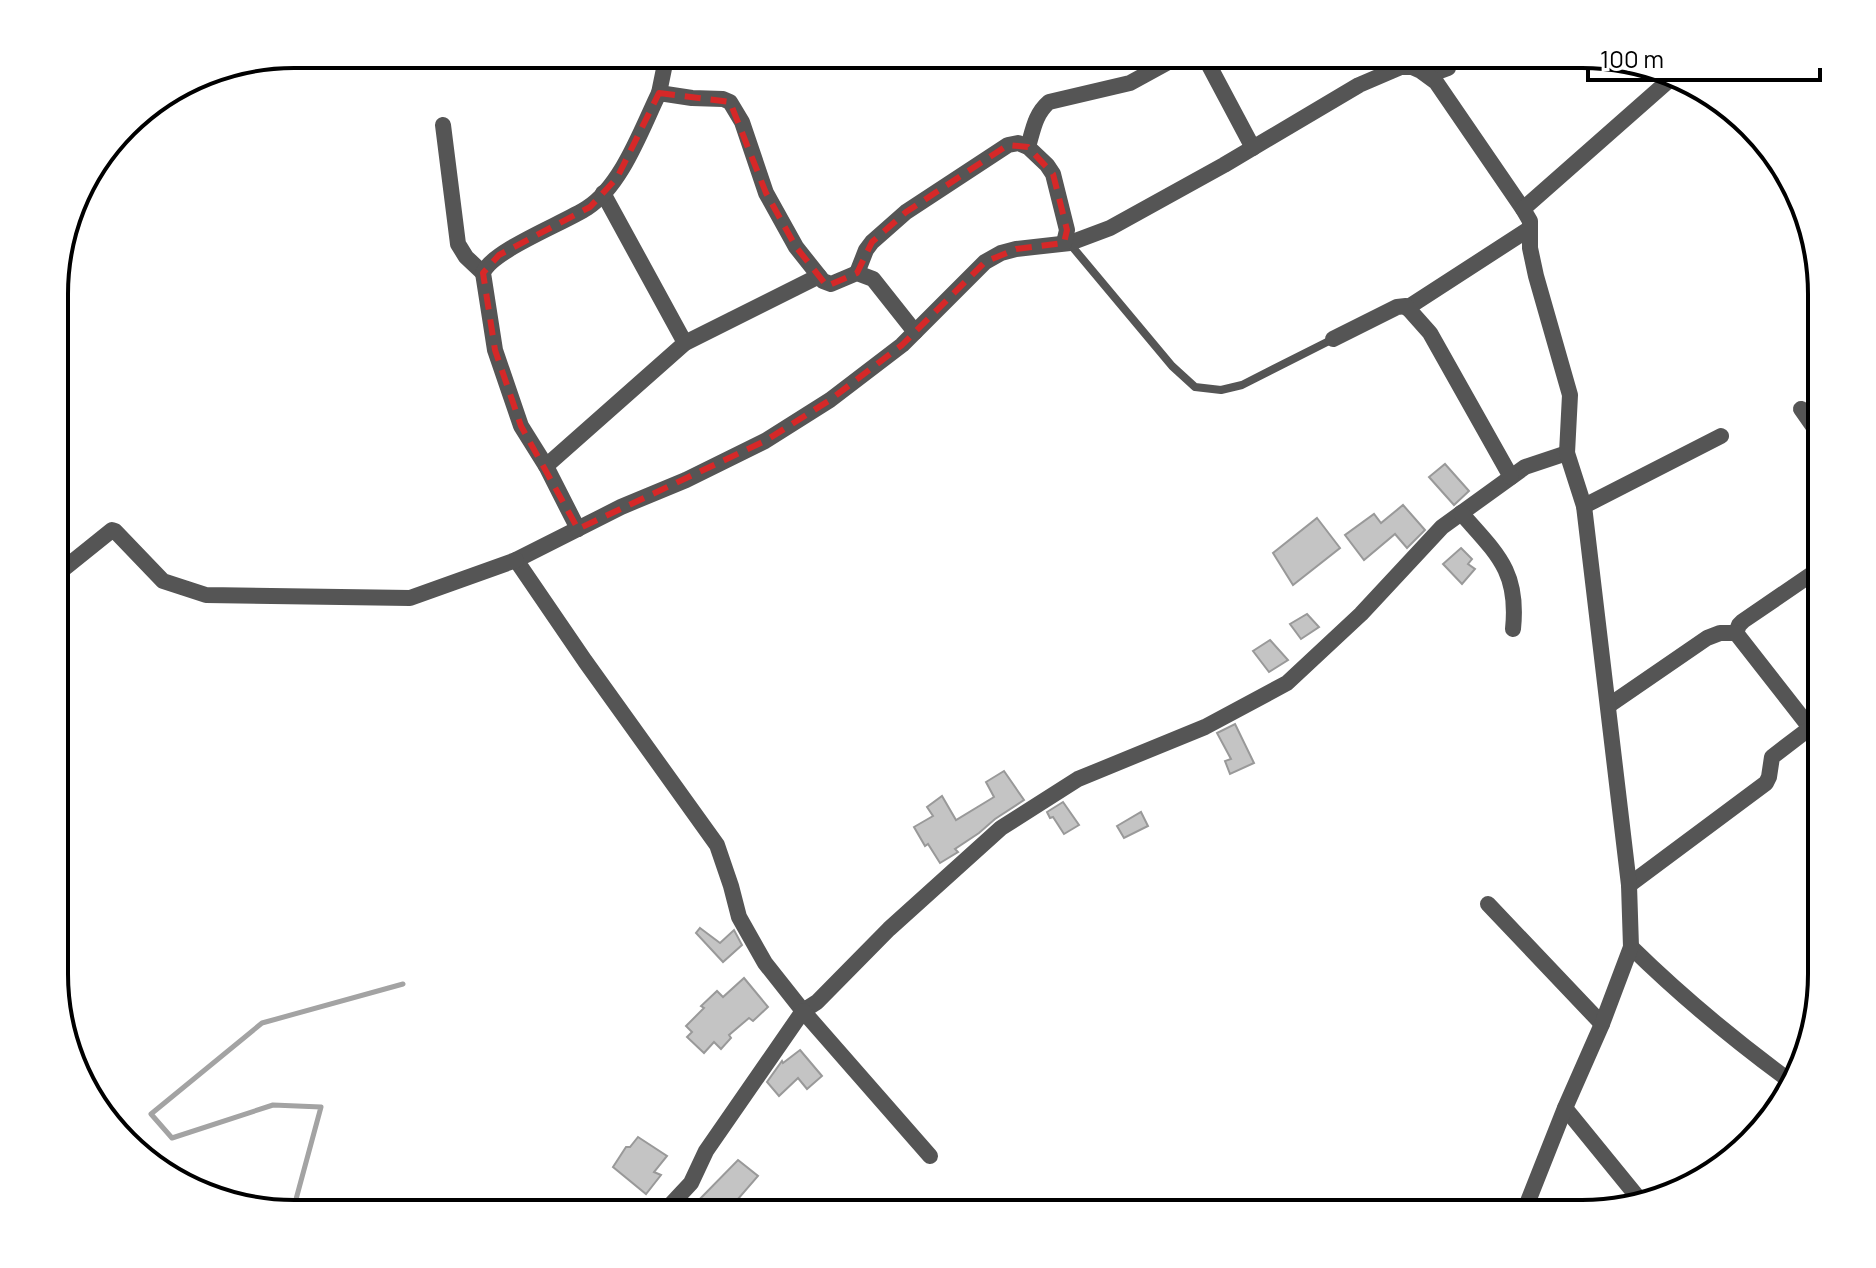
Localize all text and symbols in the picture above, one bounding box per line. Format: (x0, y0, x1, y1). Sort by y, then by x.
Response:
scale bar (1588, 32, 1820, 82)
text: 100 m (1600, 42, 1664, 75)

